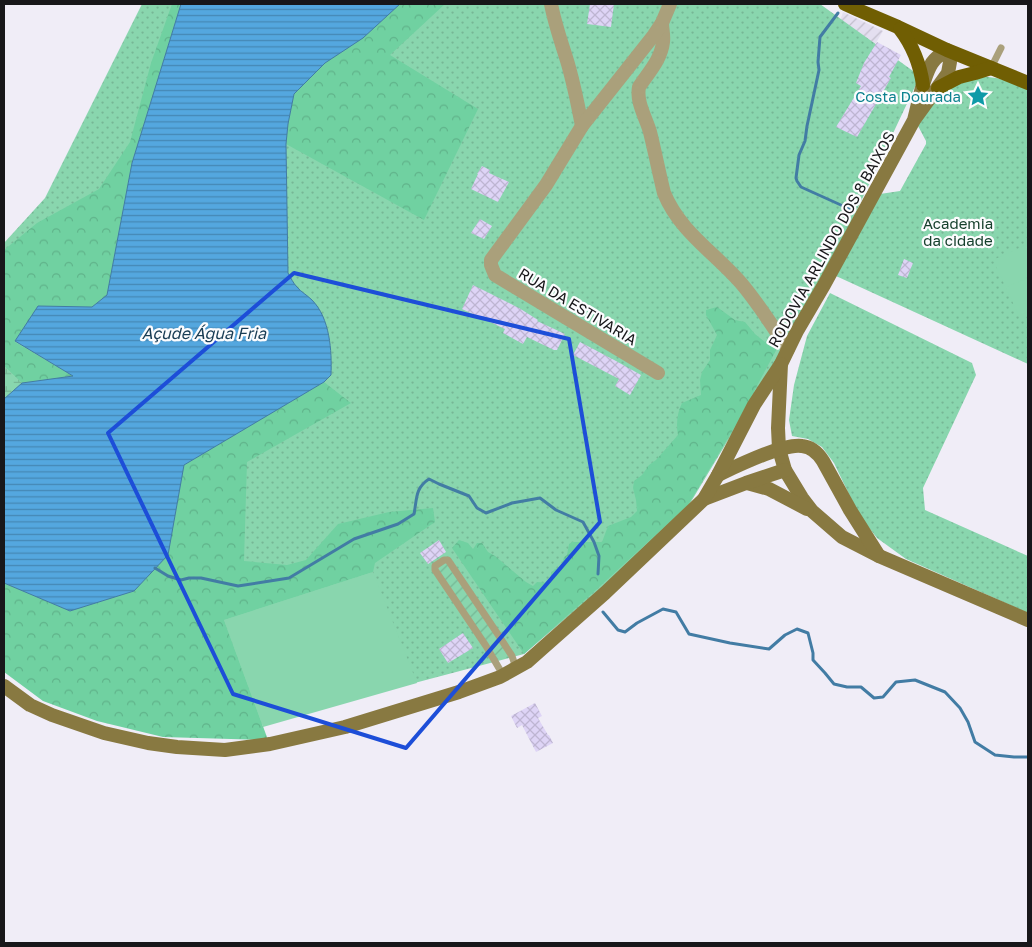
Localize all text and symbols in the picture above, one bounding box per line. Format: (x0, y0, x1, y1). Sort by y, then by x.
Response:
place icon: Costa Dourada (965, 83, 991, 109)
place label: Costa Dourada (855, 87, 961, 105)
street label: RODOVIA ARLINDO DOS 8 BAIXOS (764, 128, 898, 350)
park label: Academia da cidade (923, 214, 993, 249)
street label: RUA DA ESTIVARIA (516, 264, 640, 348)
water label: Açude Água Fria (142, 323, 267, 343)

